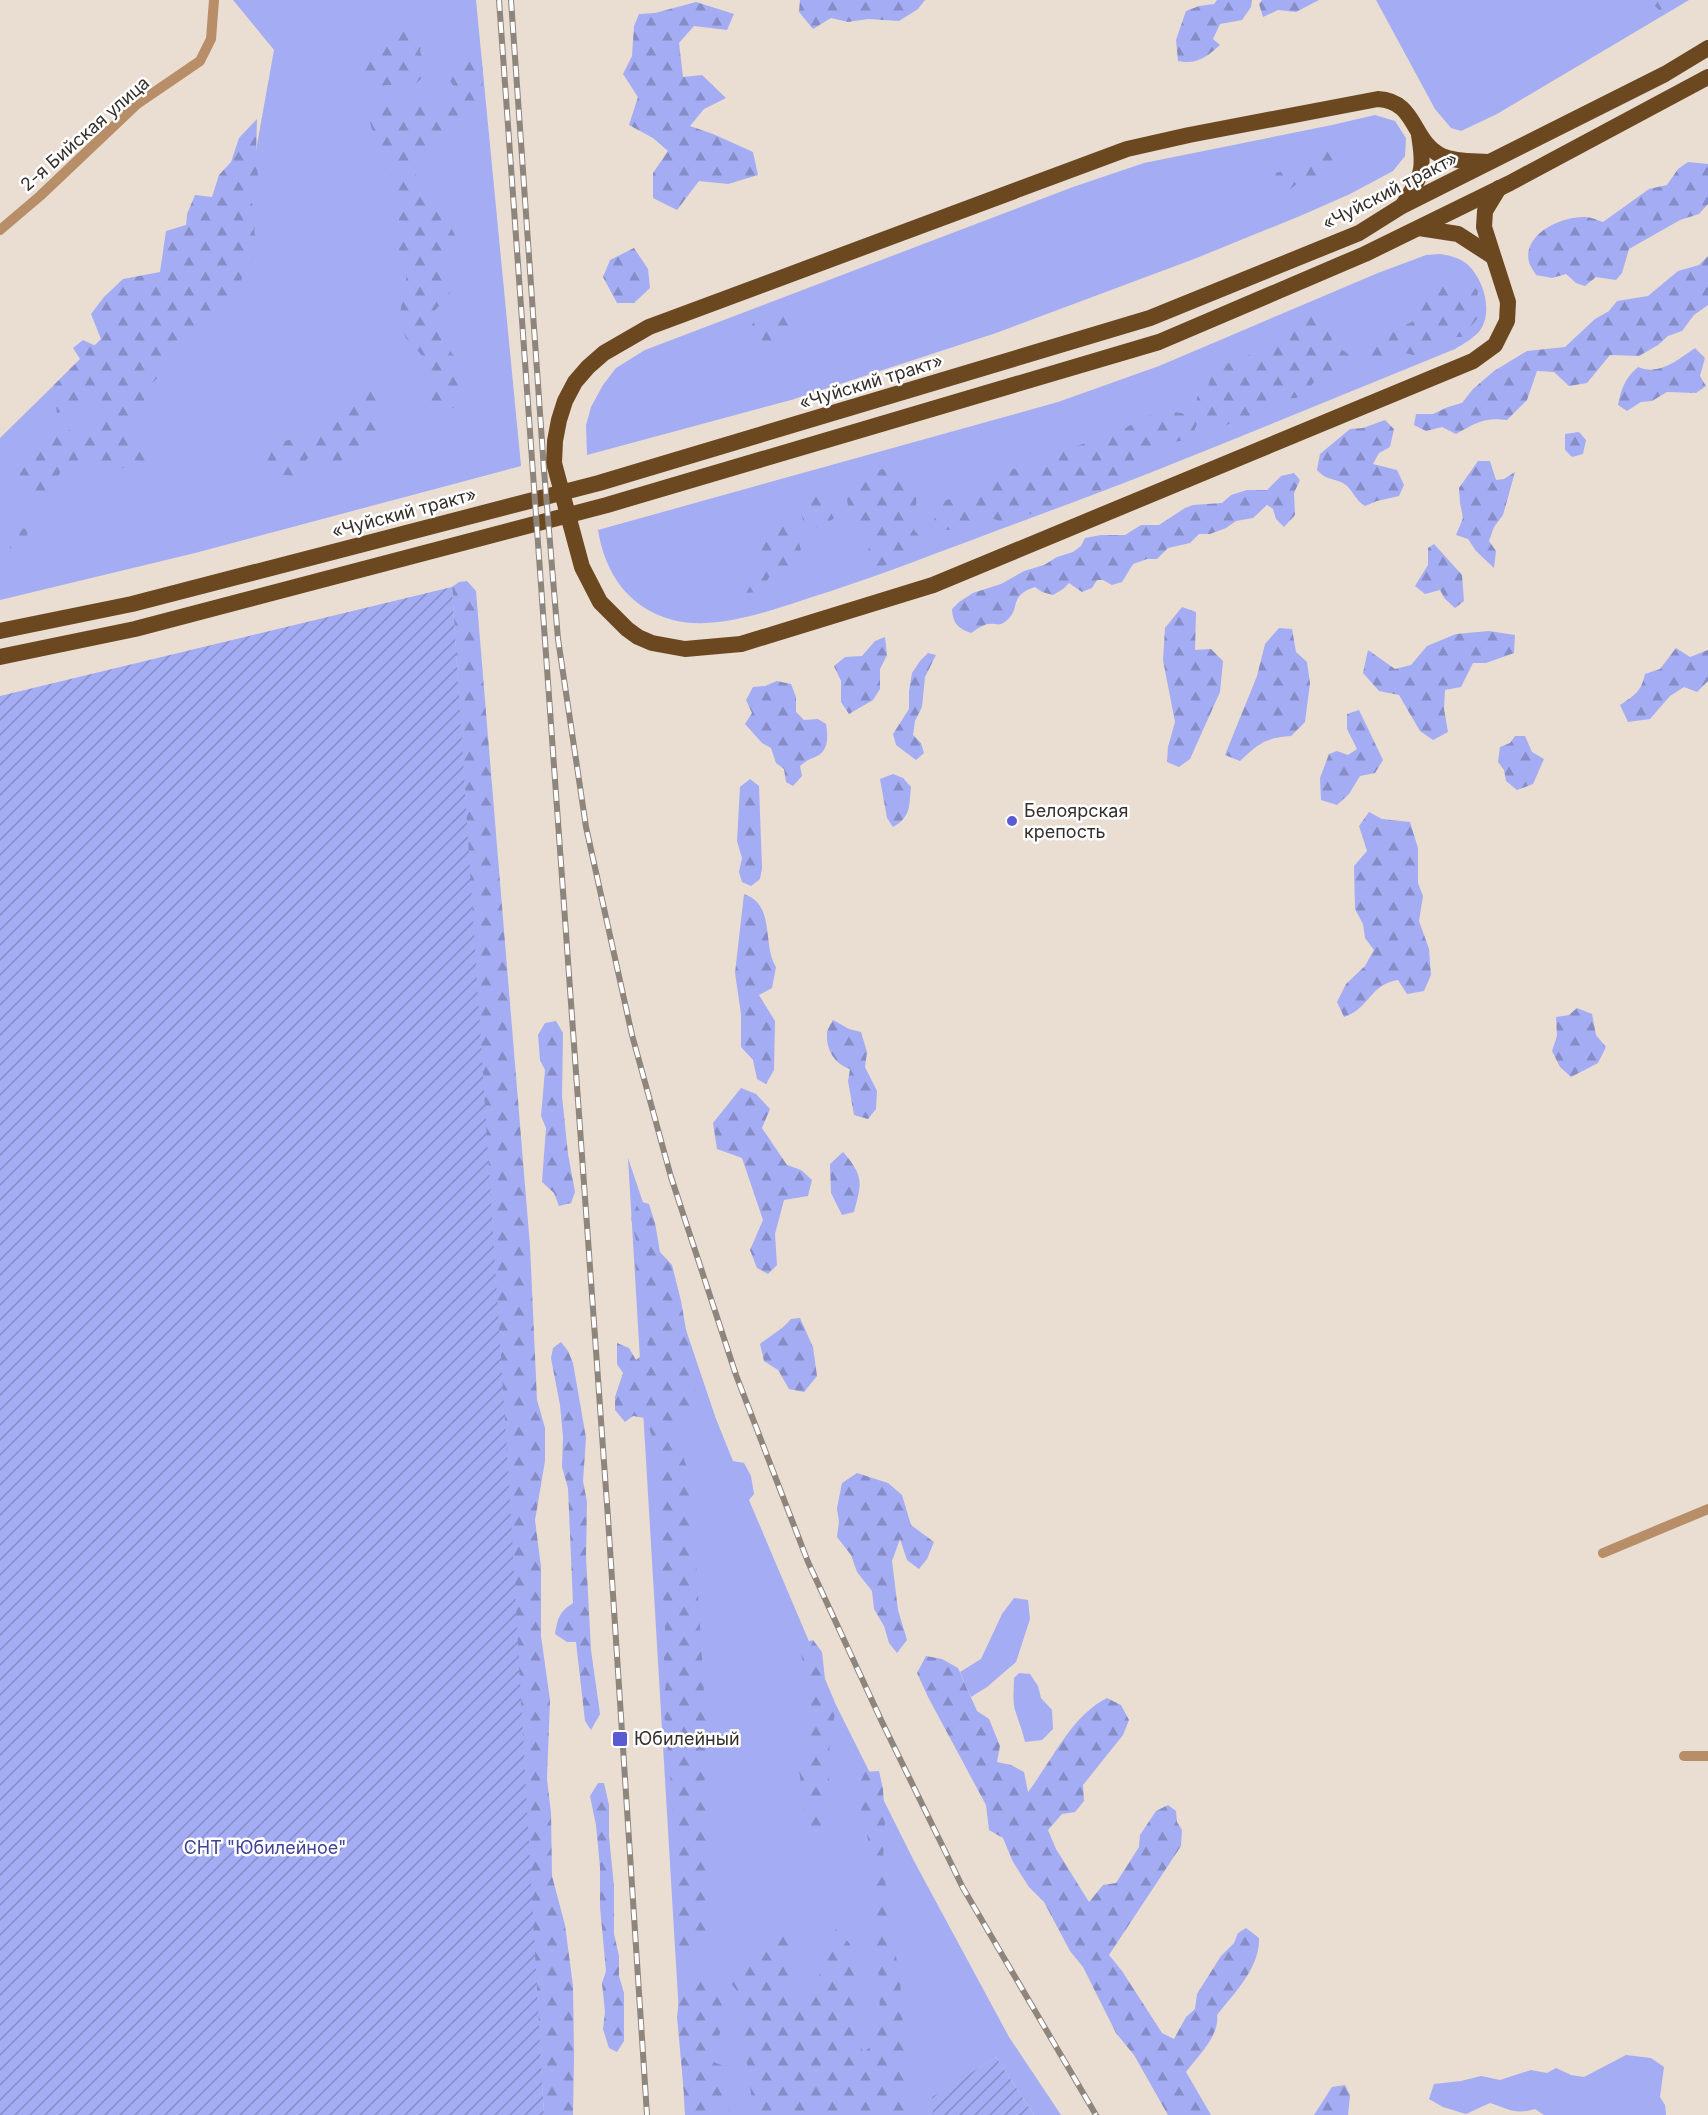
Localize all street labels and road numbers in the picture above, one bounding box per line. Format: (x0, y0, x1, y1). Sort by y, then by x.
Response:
street label: 2-я Бийская улица (16, 72, 153, 195)
street label: «Чуйский тракт» (1319, 147, 1461, 234)
street label: «Чуйский тракт» (797, 350, 945, 413)
street label: «Чуйский тракт» (329, 483, 479, 542)

